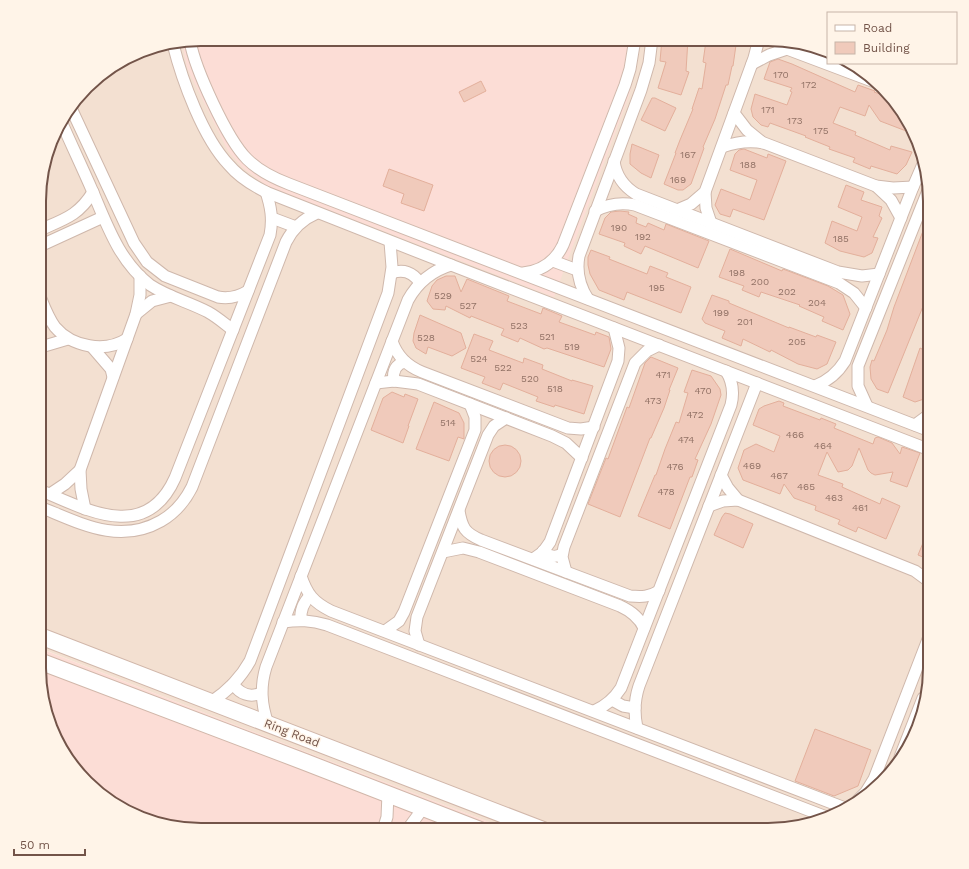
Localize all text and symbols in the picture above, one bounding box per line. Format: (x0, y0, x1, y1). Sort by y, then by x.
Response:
legend (827, 12, 957, 64)
text: Road (863, 21, 892, 35)
text: Building (863, 41, 910, 55)
house number: 170 (773, 69, 789, 80)
house number: 172 (801, 79, 817, 90)
house number: 171 (761, 104, 775, 115)
house number: 173 (787, 115, 803, 126)
house number: 175 (813, 125, 829, 136)
house number: 167 (680, 149, 696, 160)
house number: 188 (740, 159, 756, 170)
house number: 169 (670, 174, 686, 185)
house number: 190 (611, 222, 627, 233)
house number: 192 (635, 231, 651, 242)
house number: 185 (833, 233, 849, 244)
house number: 198 (729, 267, 745, 278)
house number: 200 (751, 276, 769, 287)
house number: 195 (649, 282, 665, 293)
house number: 202 (778, 286, 796, 297)
house number: 529 (434, 290, 452, 301)
house number: 204 (808, 297, 826, 308)
house number: 527 (459, 300, 477, 311)
house number: 199 (713, 307, 729, 318)
house number: 201 (737, 316, 753, 327)
house number: 523 (510, 320, 528, 331)
house number: 521 (539, 331, 555, 342)
house number: 528 (417, 332, 435, 343)
house number: 205 (788, 336, 806, 347)
house number: 519 (564, 341, 580, 352)
house number: 524 (470, 353, 488, 364)
house number: 522 (494, 362, 512, 373)
house number: 471 (655, 369, 671, 380)
house number: 520 (521, 373, 539, 384)
house number: 518 (547, 383, 563, 394)
house number: 470 (694, 385, 712, 396)
house number: 473 (644, 395, 662, 406)
house number: 472 (686, 409, 704, 420)
house number: 514 (440, 417, 456, 428)
house number: 466 (786, 429, 804, 440)
house number: 474 (678, 434, 694, 445)
house number: 464 (814, 440, 832, 451)
house number: 469 (743, 460, 761, 471)
house number: 476 (666, 461, 684, 472)
house number: 467 (770, 470, 788, 481)
house number: 465 (797, 481, 815, 492)
house number: 478 (657, 486, 675, 497)
house number: 463 (825, 492, 843, 503)
house number: 461 (852, 502, 868, 513)
street label: Ring Road (262, 716, 322, 750)
scale bar (14, 831, 85, 857)
text: 50 m (20, 838, 50, 852)

